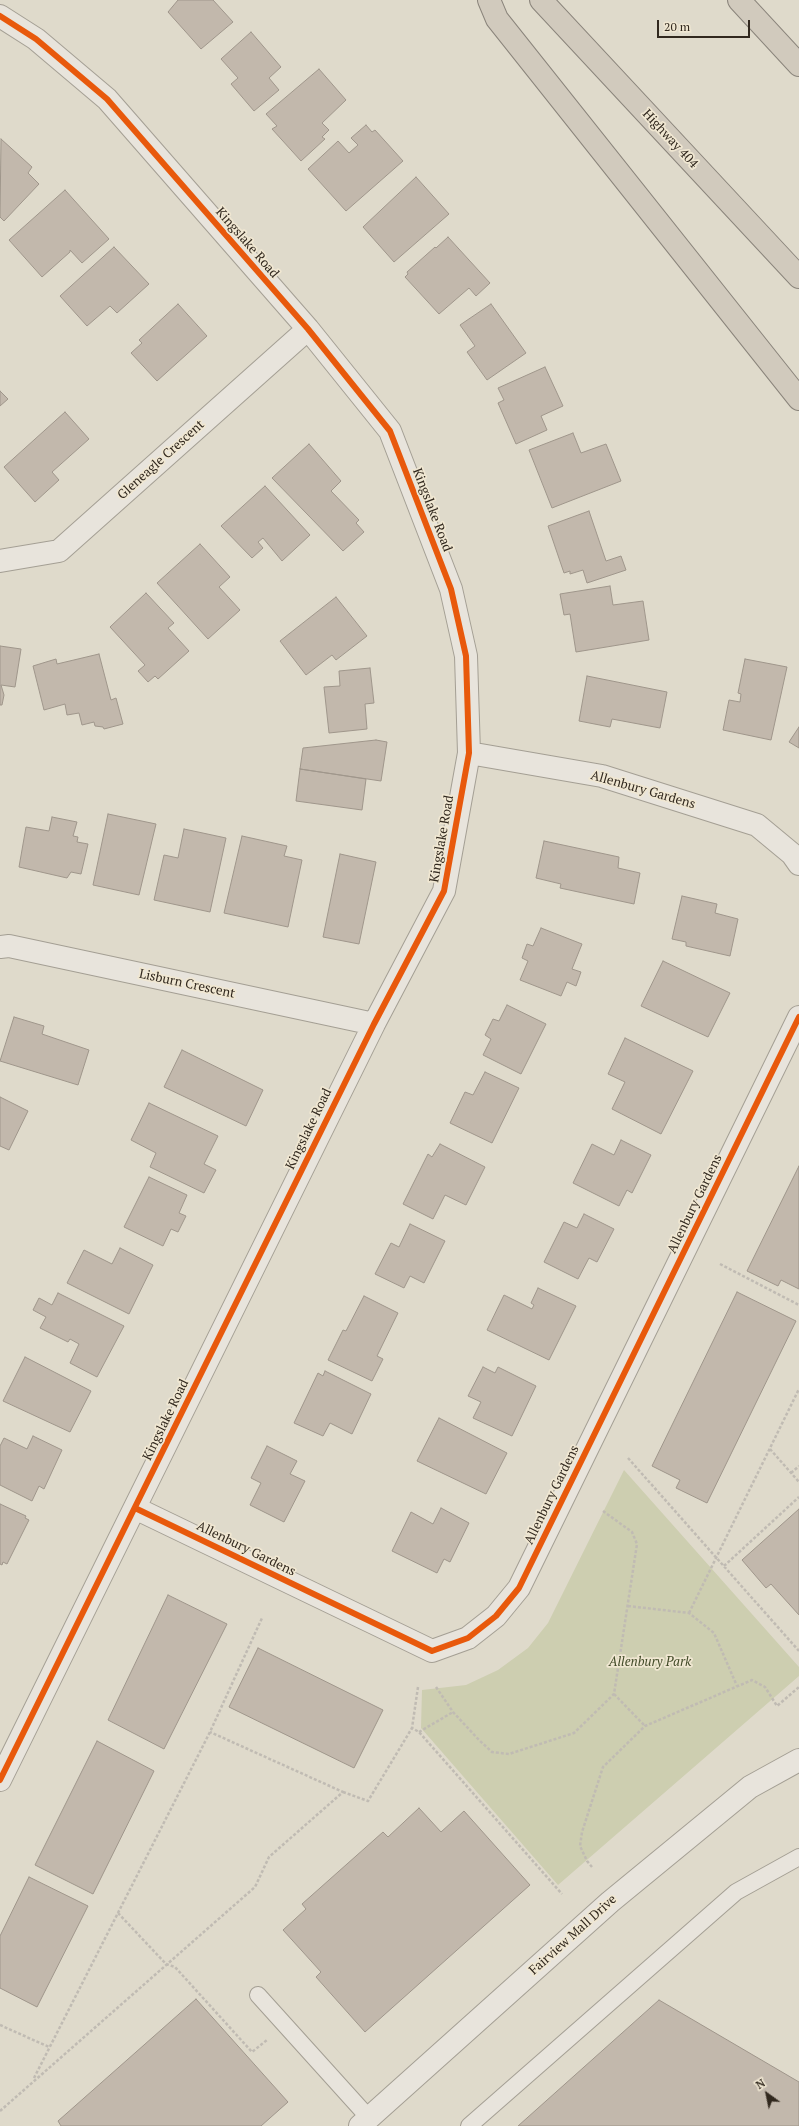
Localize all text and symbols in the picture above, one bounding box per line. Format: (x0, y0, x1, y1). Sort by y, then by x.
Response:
scale bar (659, 12, 752, 38)
text: 20 m (664, 19, 690, 34)
street label: Highway 404 (639, 106, 701, 172)
street label: Kingslake Road (212, 205, 282, 281)
street label: Gleneagle Crescent (114, 417, 208, 503)
street label: Kingslake Road (409, 466, 455, 554)
street label: Allenbury Gardens (589, 768, 697, 812)
street label: Kingslake Road (427, 794, 457, 884)
street label: Lisburn Crescent (138, 966, 236, 1002)
street label: Kingslake Road (283, 1086, 335, 1172)
street label: Allenbury Gardens (664, 1152, 726, 1256)
street label: Kingslake Road (140, 1377, 192, 1463)
street label: Allenbury Gardens (521, 1443, 583, 1547)
street label: Allenbury Gardens (194, 1518, 298, 1580)
park label: Allenbury Park (609, 1654, 691, 1670)
street label: Fairview Mall Drive (526, 1892, 620, 1978)
north arrow (747, 2074, 787, 2114)
text: N (753, 2076, 768, 2092)

